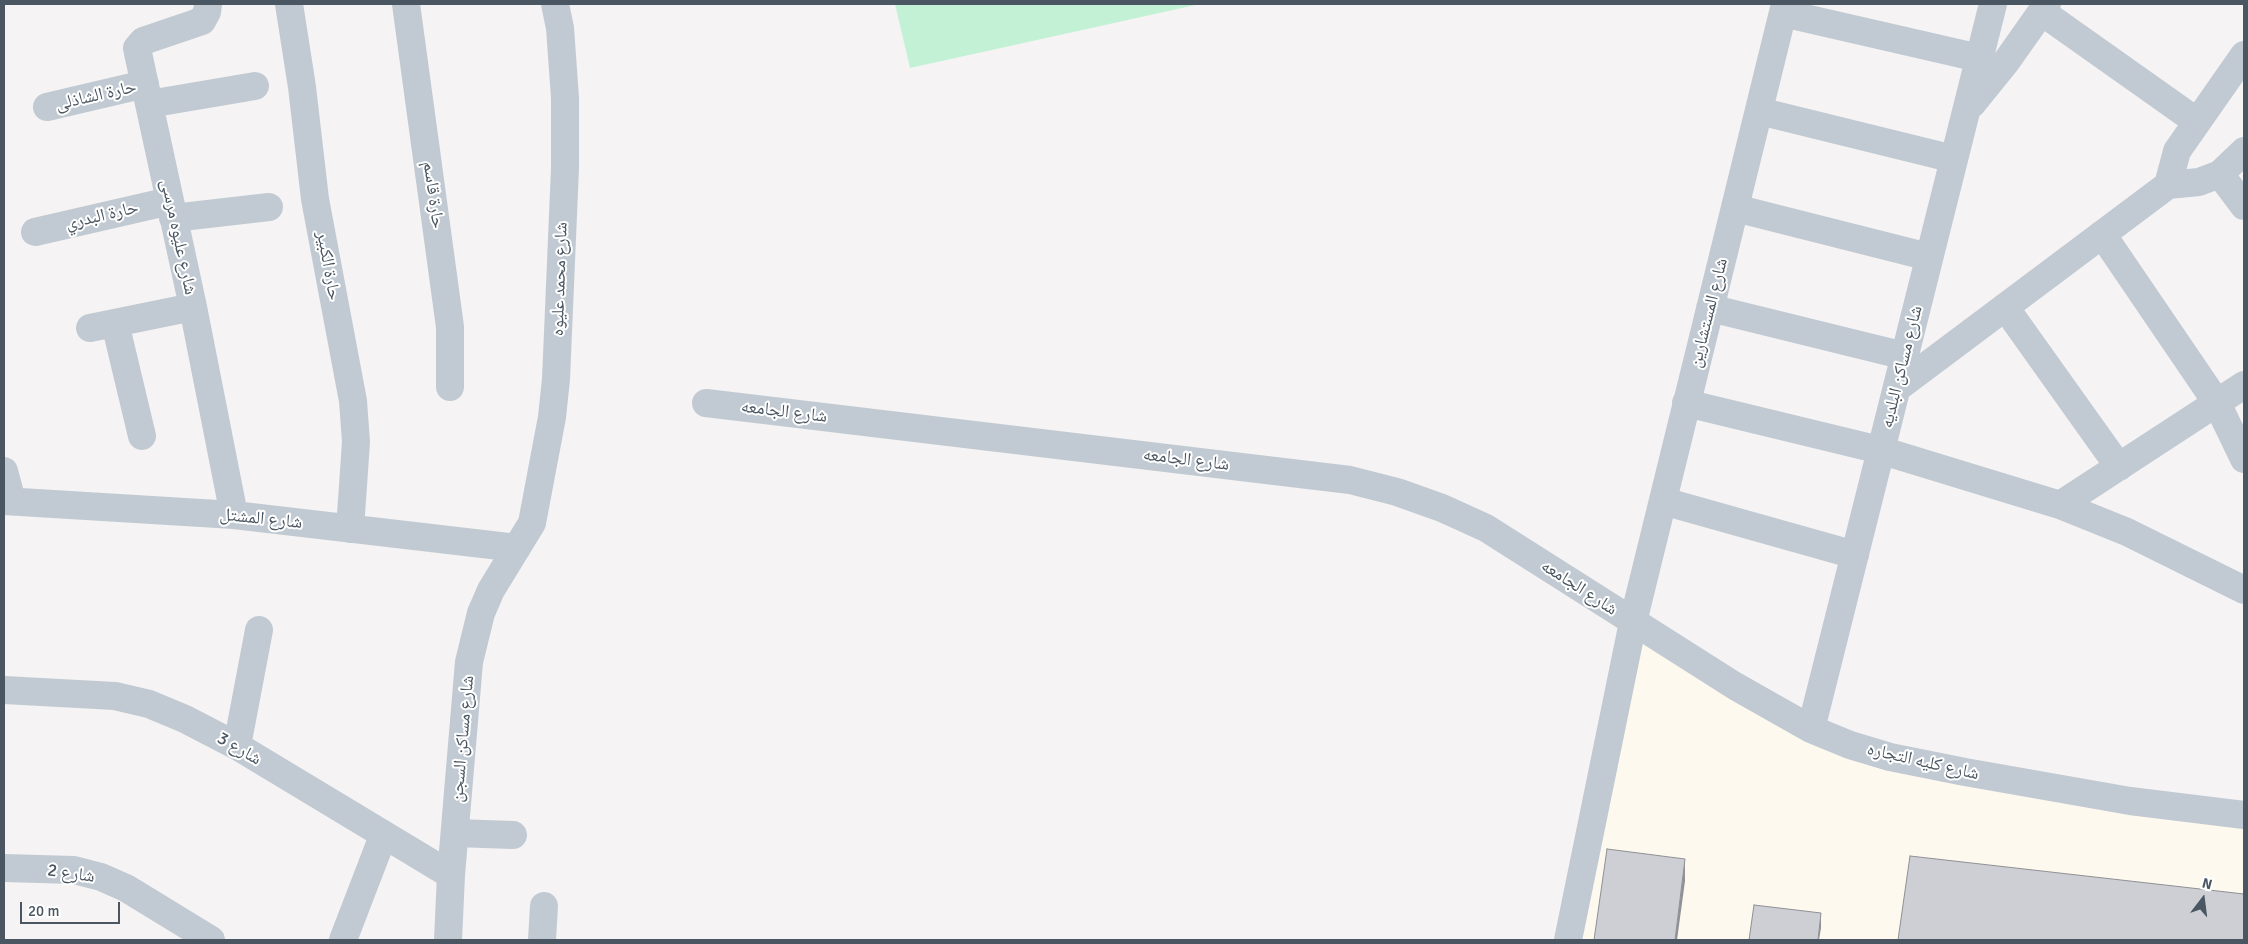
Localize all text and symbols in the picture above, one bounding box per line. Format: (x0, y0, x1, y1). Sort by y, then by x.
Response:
street label: حارة الشاذلى (53, 76, 139, 116)
street label: حارة قاسم (418, 160, 448, 230)
street label: شارع عليوه مرسى (155, 177, 201, 297)
street label: حارة البدري (63, 197, 141, 235)
street label: شارع محمد عليوه (547, 222, 573, 336)
street label: حارة الكبير (311, 230, 345, 302)
street label: شارع المستشارين (1685, 256, 1733, 370)
street label: شارع مساكن البلديه (1876, 304, 1928, 430)
street label: شارع الجامعه (740, 396, 828, 428)
street label: شارع الجامعه (1142, 444, 1230, 476)
street label: شارع المشتل (219, 504, 303, 534)
street label: شارع الجامعه (1537, 555, 1621, 621)
street label: شارع مساكن السجن (447, 675, 479, 803)
street label: شارع 3 (213, 728, 265, 770)
street label: شارع كليه التجاره (1865, 739, 1981, 785)
street label: شارع 2 (46, 860, 96, 888)
north arrow (2178, 874, 2228, 924)
text: N (2200, 875, 2214, 894)
scale bar (22, 892, 122, 924)
text: 20 m (28, 902, 59, 920)

